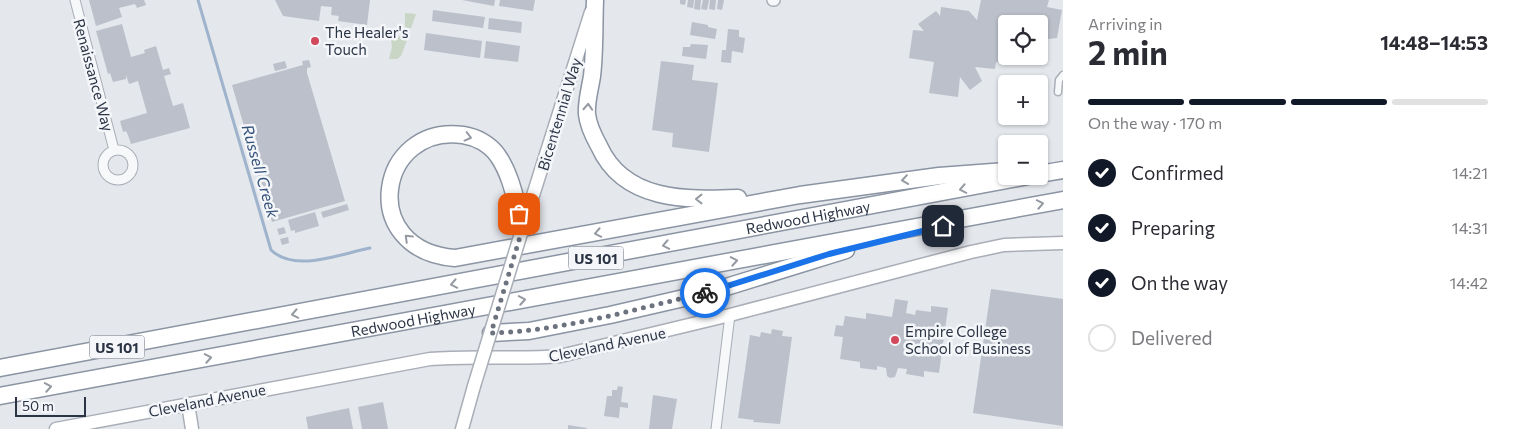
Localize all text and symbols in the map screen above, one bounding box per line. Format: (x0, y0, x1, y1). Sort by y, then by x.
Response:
text: Arriving in (1088, 14, 1162, 33)
map controls (998, 15, 1048, 185)
button: locate (998, 15, 1048, 65)
street label: Renaissance Way (70, 17, 118, 134)
place label: The Healer's Touch (325, 23, 409, 58)
text: 14:48–14:53 (1380, 31, 1488, 54)
text: 2 min (1088, 32, 1168, 72)
marker: The Healer's Touch (309, 35, 321, 47)
street label: Bicentennial Way (533, 55, 585, 173)
button: + (998, 75, 1048, 125)
one-way arrow (582, 102, 593, 110)
text: On the way · 170 m (1088, 113, 1222, 132)
water label: Russell Creek (239, 122, 284, 220)
one-way arrow (463, 131, 472, 141)
button: − (998, 135, 1048, 185)
icon: check (1088, 159, 1116, 187)
text: Confirmed (1131, 161, 1224, 184)
text: 14:21 (1452, 163, 1488, 182)
one-way arrow (901, 175, 910, 185)
one-way arrow (959, 183, 967, 193)
pin (498, 193, 540, 235)
one-way arrow (695, 194, 702, 204)
street label: Redwood Highway (744, 197, 872, 238)
icon: bag (505, 200, 533, 228)
one-way arrow (1035, 200, 1044, 210)
pin (922, 205, 964, 247)
icon: home (929, 212, 957, 240)
icon: check (1088, 214, 1116, 242)
text: Preparing (1131, 216, 1215, 239)
text: 14:31 (1452, 218, 1488, 237)
one-way arrow (593, 227, 602, 237)
one-way arrow (405, 235, 414, 244)
one-way arrow (661, 239, 670, 250)
road number: US 101 (568, 247, 624, 270)
one-way arrow (729, 256, 738, 266)
courier (680, 268, 730, 318)
icon: check (1088, 269, 1116, 297)
text: On the way (1131, 271, 1228, 294)
text: 14:42 (1450, 273, 1488, 292)
one-way arrow (450, 279, 459, 289)
icon: bike (691, 279, 719, 307)
one-way arrow (518, 295, 527, 305)
street label: Redwood Highway (349, 299, 477, 340)
one-way arrow (290, 309, 299, 319)
place label: Empire College School of Business (905, 322, 1031, 357)
street label: Cleveland Avenue (547, 323, 667, 365)
text: Delivered (1131, 326, 1212, 349)
marker: Empire College School of Business (889, 334, 901, 346)
road number: US 101 (90, 336, 144, 358)
one-way arrow (203, 353, 212, 363)
street label: Cleveland Avenue (147, 380, 267, 420)
one-way arrow (44, 383, 52, 393)
scale bar (15, 394, 86, 417)
text: 50 m (22, 397, 54, 414)

